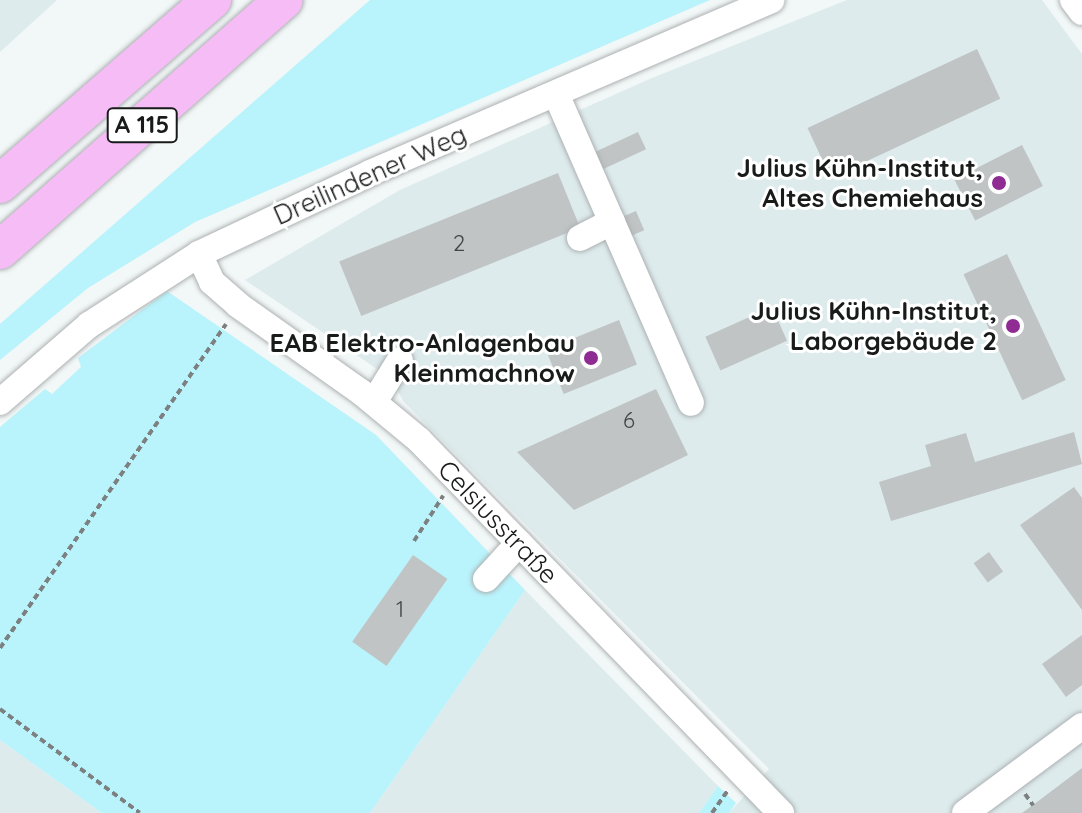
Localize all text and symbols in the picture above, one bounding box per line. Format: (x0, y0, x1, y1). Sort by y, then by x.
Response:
road number: A 115 (106, 105, 178, 145)
street label: Dreilindener Weg (269, 119, 471, 231)
place label: Julius Kühn-Institut, Altes Chemiehaus (737, 152, 983, 214)
marker: Julius Kühn-Institut, Altes Chemiehaus (990, 174, 1008, 192)
house number: 2 (453, 231, 465, 257)
place label: Julius Kühn-Institut, Laborgebäude 2 (751, 295, 997, 356)
marker: Julius Kühn-Institut, Laborgebäude 2 (1004, 317, 1022, 335)
place label: EAB Elektro-Anlagenbau Kleinmachnow (270, 327, 575, 388)
marker: EAB Elektro-Anlagenbau Kleinmachnow (582, 349, 600, 367)
house number: 6 (623, 408, 635, 434)
street label: Celsiusstraße (431, 454, 565, 590)
house number: 1 (396, 597, 404, 623)

